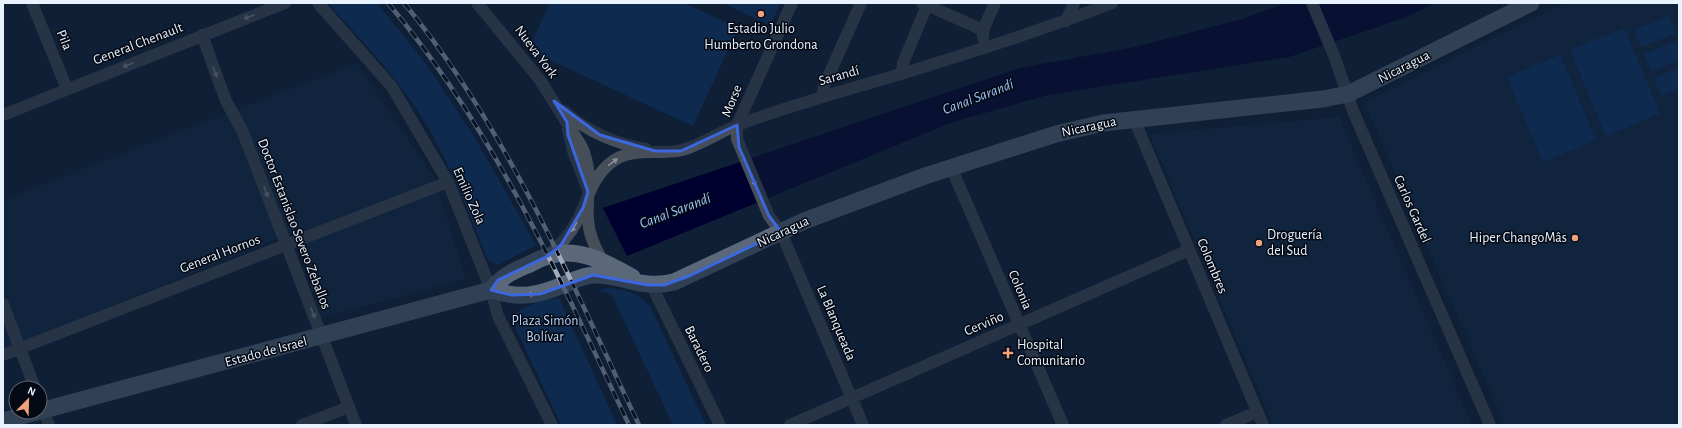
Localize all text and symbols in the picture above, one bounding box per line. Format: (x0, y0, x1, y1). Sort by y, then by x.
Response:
marker: Estadio Julio Humberto Grondona (756, 9, 766, 19)
one-way arrow (242, 15, 254, 21)
street label: General Chenault (91, 20, 185, 67)
place label: Estadio Julio Humberto Grondona (704, 22, 818, 52)
street label: Nueva York (512, 23, 561, 81)
street label: Pila (54, 28, 75, 53)
street label: Nicaragua (1376, 48, 1433, 86)
one-way arrow (121, 62, 133, 68)
street label: Sarandí (817, 63, 861, 88)
one-way arrow (213, 67, 219, 79)
water label: Canal Sarandí (940, 76, 1016, 117)
street label: Morse (719, 83, 745, 119)
street label: Nicaragua (1060, 114, 1118, 140)
street label: Doctor Estanislao Severo Zeballos (255, 137, 333, 311)
one-way arrow (607, 158, 618, 166)
street label: Emilio Zola (450, 165, 488, 227)
street label: Carlos Gardel (1391, 173, 1433, 245)
one-way arrow (751, 176, 757, 187)
one-way arrow (263, 186, 269, 198)
water label: Canal Sarandí (637, 190, 713, 231)
street label: Nicaragua (755, 214, 812, 250)
one-way arrow (570, 221, 577, 233)
place label: Droguería del Sud (1267, 228, 1323, 258)
place label: Hiper ChangoMâs (1469, 231, 1567, 245)
street label: General Hornos (178, 232, 262, 276)
marker: Hiper ChangoMâs (1570, 233, 1580, 243)
street label: Colombres (1194, 236, 1230, 296)
marker: Droguería del Sud (1254, 238, 1264, 248)
street label: Colonia (1006, 268, 1035, 312)
street label: La Blanqueada (814, 283, 858, 363)
one-way arrow (523, 292, 536, 298)
one-way arrow (310, 307, 316, 319)
street label: Cerviño (962, 309, 1006, 339)
park label: Plaza Simón Bolívar (512, 314, 578, 344)
street label: Baradero (682, 324, 716, 375)
street label: Estado de Israel (223, 334, 309, 370)
place label: Hospital Comunitario (1017, 338, 1085, 368)
marker: Hospital Comunitario (1002, 347, 1014, 359)
north arrow (8, 380, 48, 420)
text: N (26, 385, 37, 398)

